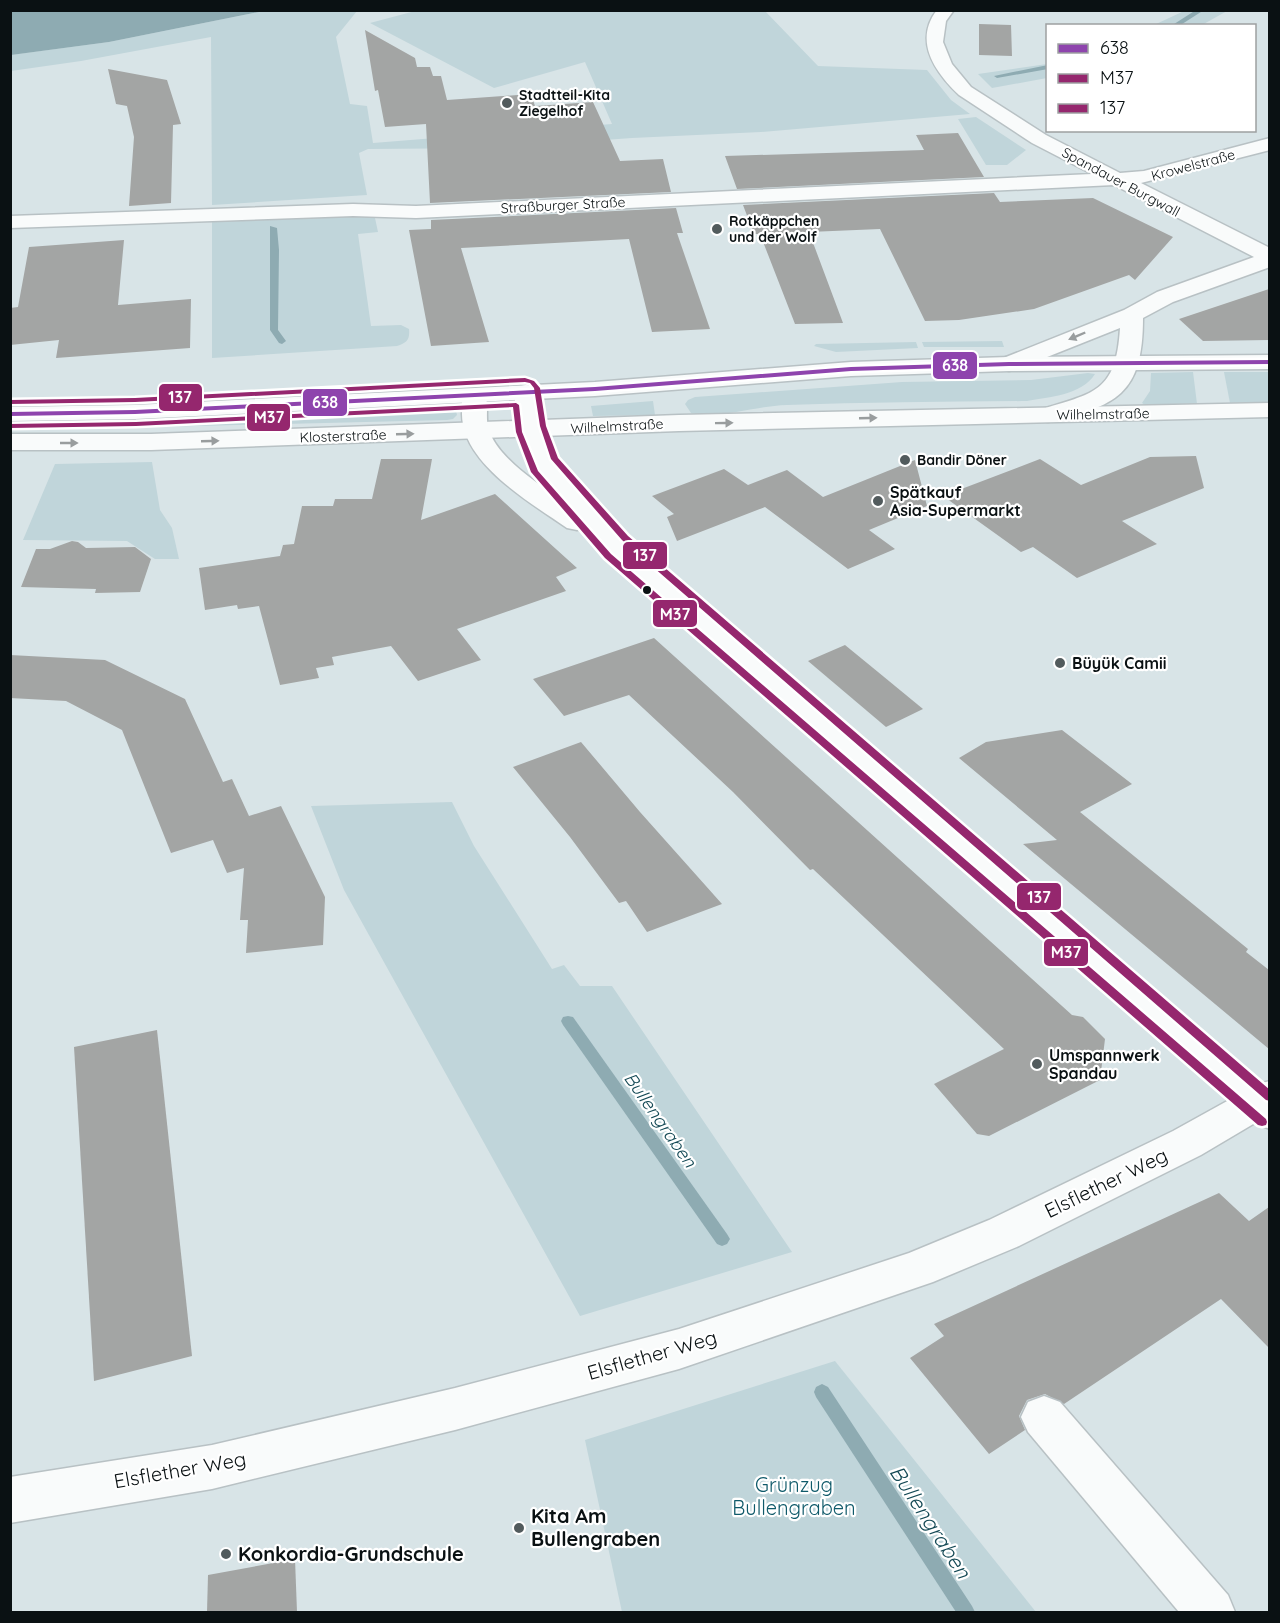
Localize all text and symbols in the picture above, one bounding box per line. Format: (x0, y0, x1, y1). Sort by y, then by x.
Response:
legend (1046, 24, 1256, 132)
text: 638 (1100, 36, 1129, 59)
text: M37 (1100, 66, 1134, 89)
place label: Stadtteil-Kita Ziegelhof (519, 86, 610, 120)
marker: Stadtteil-Kita Ziegelhof (500, 96, 514, 110)
text: 137 (1100, 96, 1125, 119)
street label: Spandauer Burgwall (1059, 143, 1183, 221)
street label: Krowelstraße (1149, 145, 1237, 185)
street label: Straßburger Straße (500, 193, 626, 217)
place label: Rotkäppchen und der Wolf (729, 212, 819, 246)
marker: Rotkäppchen und der Wolf (710, 222, 724, 236)
one-way arrow (1069, 332, 1086, 341)
line badge: 638 (932, 351, 978, 380)
text: 638 (942, 355, 968, 375)
line badge: 137 (158, 383, 203, 412)
text: 137 (168, 387, 192, 407)
line badge: 638 (302, 388, 348, 417)
text: 638 (312, 392, 338, 412)
line badge: M37 (246, 403, 291, 432)
street label: Wilhelmstraße (1056, 404, 1150, 424)
text: M37 (254, 407, 284, 427)
one-way arrow (858, 414, 877, 423)
street label: Wilhelmstraße (570, 415, 664, 437)
one-way arrow (714, 418, 733, 427)
street label: Klosterstraße (299, 425, 387, 447)
one-way arrow (395, 429, 414, 438)
one-way arrow (200, 436, 219, 445)
one-way arrow (59, 438, 78, 448)
place label: Bandir Döner (917, 451, 1007, 469)
marker: Bandir Döner (898, 453, 912, 467)
place label: Spätkauf Asia-Supermarkt (890, 482, 1021, 520)
marker: Spätkauf Asia-Supermarkt (871, 494, 885, 508)
line badge: 137 (622, 541, 668, 570)
text: 137 (633, 545, 657, 565)
unlabelled marker (641, 584, 653, 596)
line badge: M37 (652, 599, 698, 628)
text: M37 (660, 604, 690, 624)
place label: Büyük Camii (1072, 653, 1167, 673)
marker: Büyük Camii (1053, 656, 1067, 670)
line badge: 137 (1016, 882, 1062, 911)
text: 137 (1027, 887, 1051, 907)
line badge: M37 (1043, 938, 1089, 967)
text: M37 (1051, 942, 1081, 962)
place label: Umspannwerk Spandau (1049, 1045, 1160, 1083)
marker: Umspannwerk Spandau (1030, 1057, 1044, 1071)
water label: Bullengraben (619, 1068, 702, 1172)
street label: Elsflether Weg (1040, 1142, 1171, 1223)
street label: Elsflether Weg (584, 1324, 720, 1385)
street label: Elsflether Weg (112, 1446, 248, 1493)
water label: Bullengraben (885, 1460, 977, 1584)
park label: Grünzug Bullengraben (732, 1472, 856, 1520)
place label: Kita Am Bullengraben (531, 1503, 660, 1551)
marker: Kita Am Bullengraben (512, 1521, 526, 1535)
place label: Konkordia-Grundschule (238, 1541, 464, 1566)
marker: Konkordia-Grundschule (219, 1547, 233, 1561)

